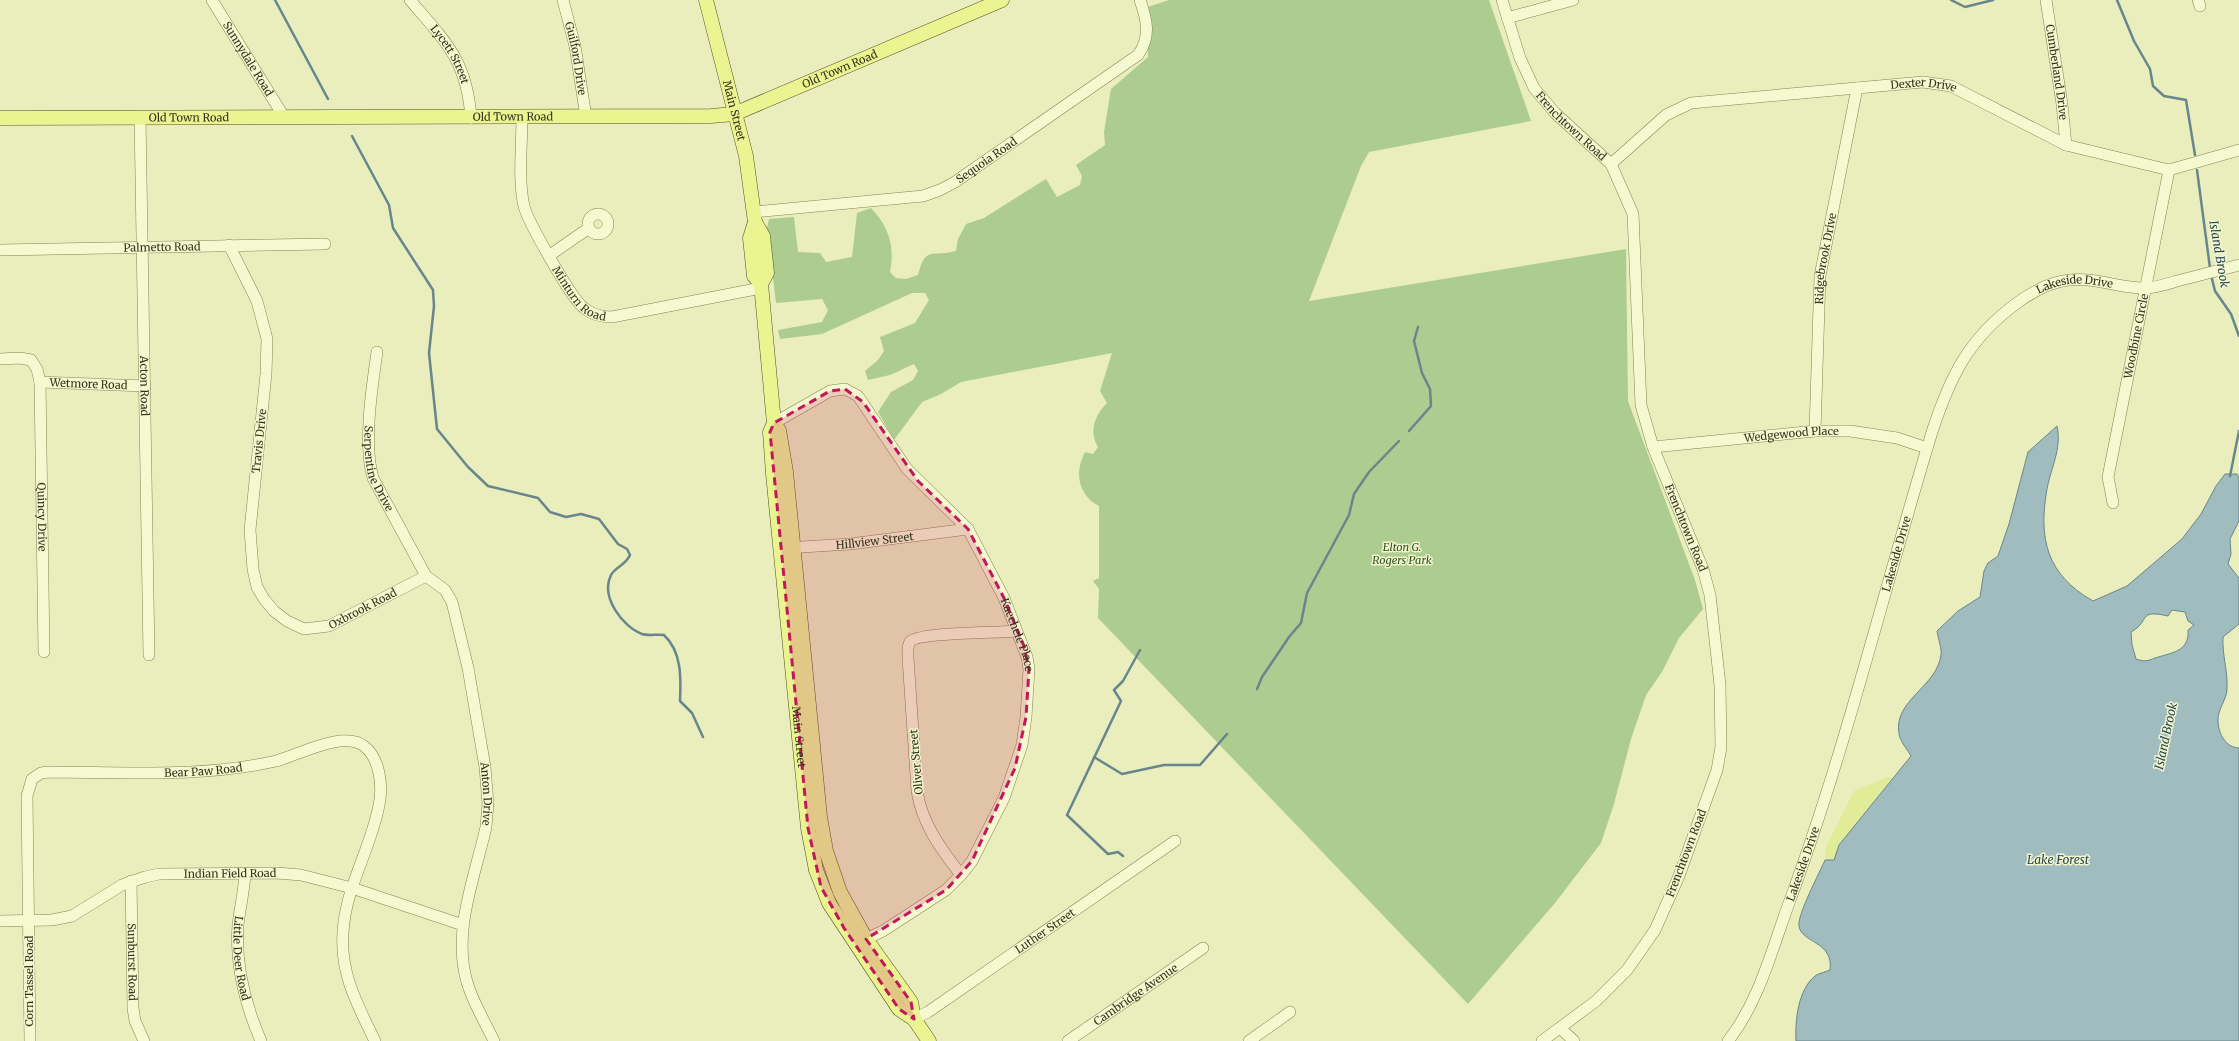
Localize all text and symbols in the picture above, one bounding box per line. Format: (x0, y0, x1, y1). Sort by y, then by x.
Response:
street label: Sunnydale Road (220, 19, 277, 99)
street label: Guilford Drive (562, 20, 590, 96)
street label: Lycett Street (427, 22, 472, 86)
street label: Cumberland Drive (2043, 23, 2071, 121)
street label: Old Town Road (800, 47, 880, 91)
street label: Dexter Drive (1890, 75, 1960, 95)
street label: Main Street (720, 79, 749, 143)
street label: Frenchtown Road (1533, 88, 1610, 164)
street label: Old Town Road (473, 109, 554, 124)
street label: Old Town Road (149, 110, 230, 125)
street label: Sequoia Road (953, 134, 1020, 186)
street label: Ridgebrook Drive (1812, 211, 1839, 305)
water label: Island Brook (2206, 219, 2233, 289)
street label: Palmetto Road (123, 239, 201, 255)
street label: Minturn Road (549, 263, 607, 324)
street label: Lakeside Drive (2034, 272, 2114, 297)
street label: Woodbine Circle (2121, 292, 2151, 381)
street label: Acton Road (137, 355, 152, 417)
street label: Wetmore Road (48, 375, 128, 392)
street label: Travis Drive (249, 408, 269, 474)
street label: Wedgewood Place (1742, 424, 1839, 445)
street label: Serpentine Drive (361, 426, 397, 514)
street label: Quincy Drive (34, 482, 50, 552)
street label: Frenchtown Road (1662, 482, 1710, 574)
street label: Lakeside Drive (1879, 514, 1914, 593)
street label: Hillview Street (835, 529, 915, 552)
park label: Elton G. Rogers Park (1372, 540, 1432, 567)
street label: Oxbrook Road (326, 585, 399, 632)
street label: Kaechele Place (998, 596, 1036, 673)
water label: Island Brook (2151, 701, 2180, 771)
street label: Main Street (789, 705, 809, 769)
street label: Oliver Street (906, 728, 926, 795)
street label: Bear Paw Road (164, 760, 244, 780)
street label: Anton Drive (477, 760, 495, 826)
street label: Frenchtown Road (1663, 807, 1709, 899)
street label: Lakeside Drive (1783, 825, 1822, 903)
water label: Lake Forest (2027, 852, 2090, 867)
street label: Indian Field Road (184, 866, 277, 881)
street label: Luther Street (1012, 905, 1078, 957)
street label: Little Deer Road (230, 915, 253, 1002)
street label: Sunburst Road (125, 923, 140, 1001)
street label: Corn Tassel Road (22, 935, 36, 1026)
street label: Cambridge Avenue (1091, 960, 1181, 1028)

